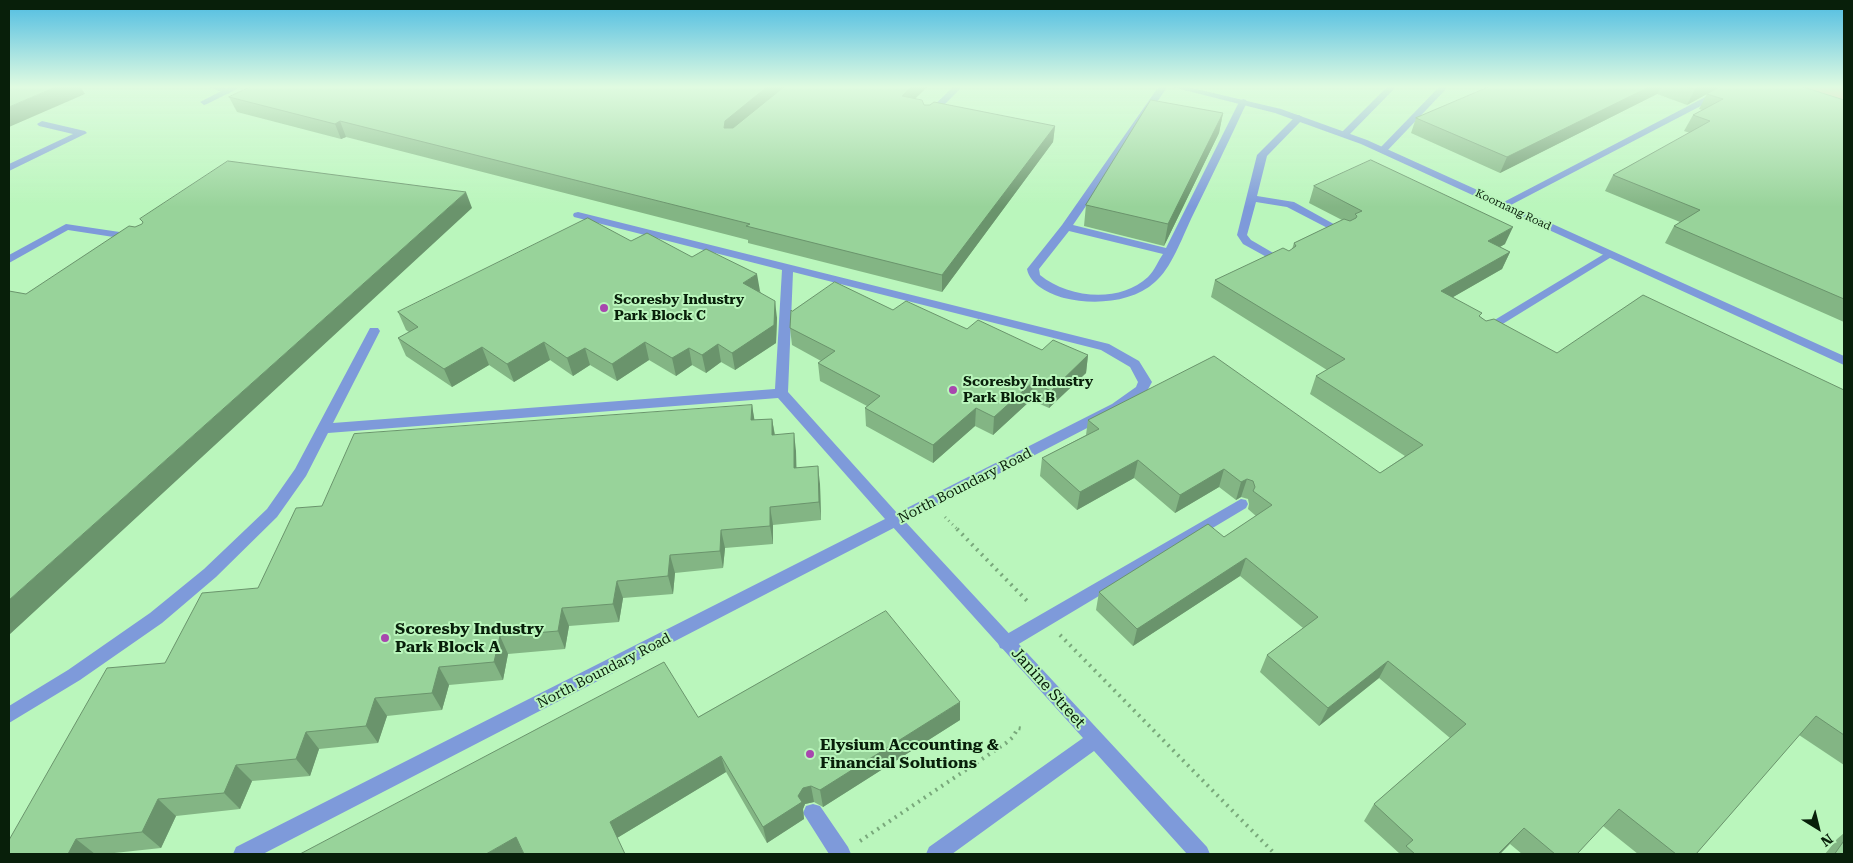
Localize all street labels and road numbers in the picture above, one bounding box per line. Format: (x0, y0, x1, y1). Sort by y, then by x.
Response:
street label: Koornang Road (1473, 187, 1553, 233)
street label: North Boundary Road (895, 445, 1035, 527)
street label: North Boundary Road (534, 630, 674, 712)
street label: Janine Street (1007, 644, 1089, 732)

